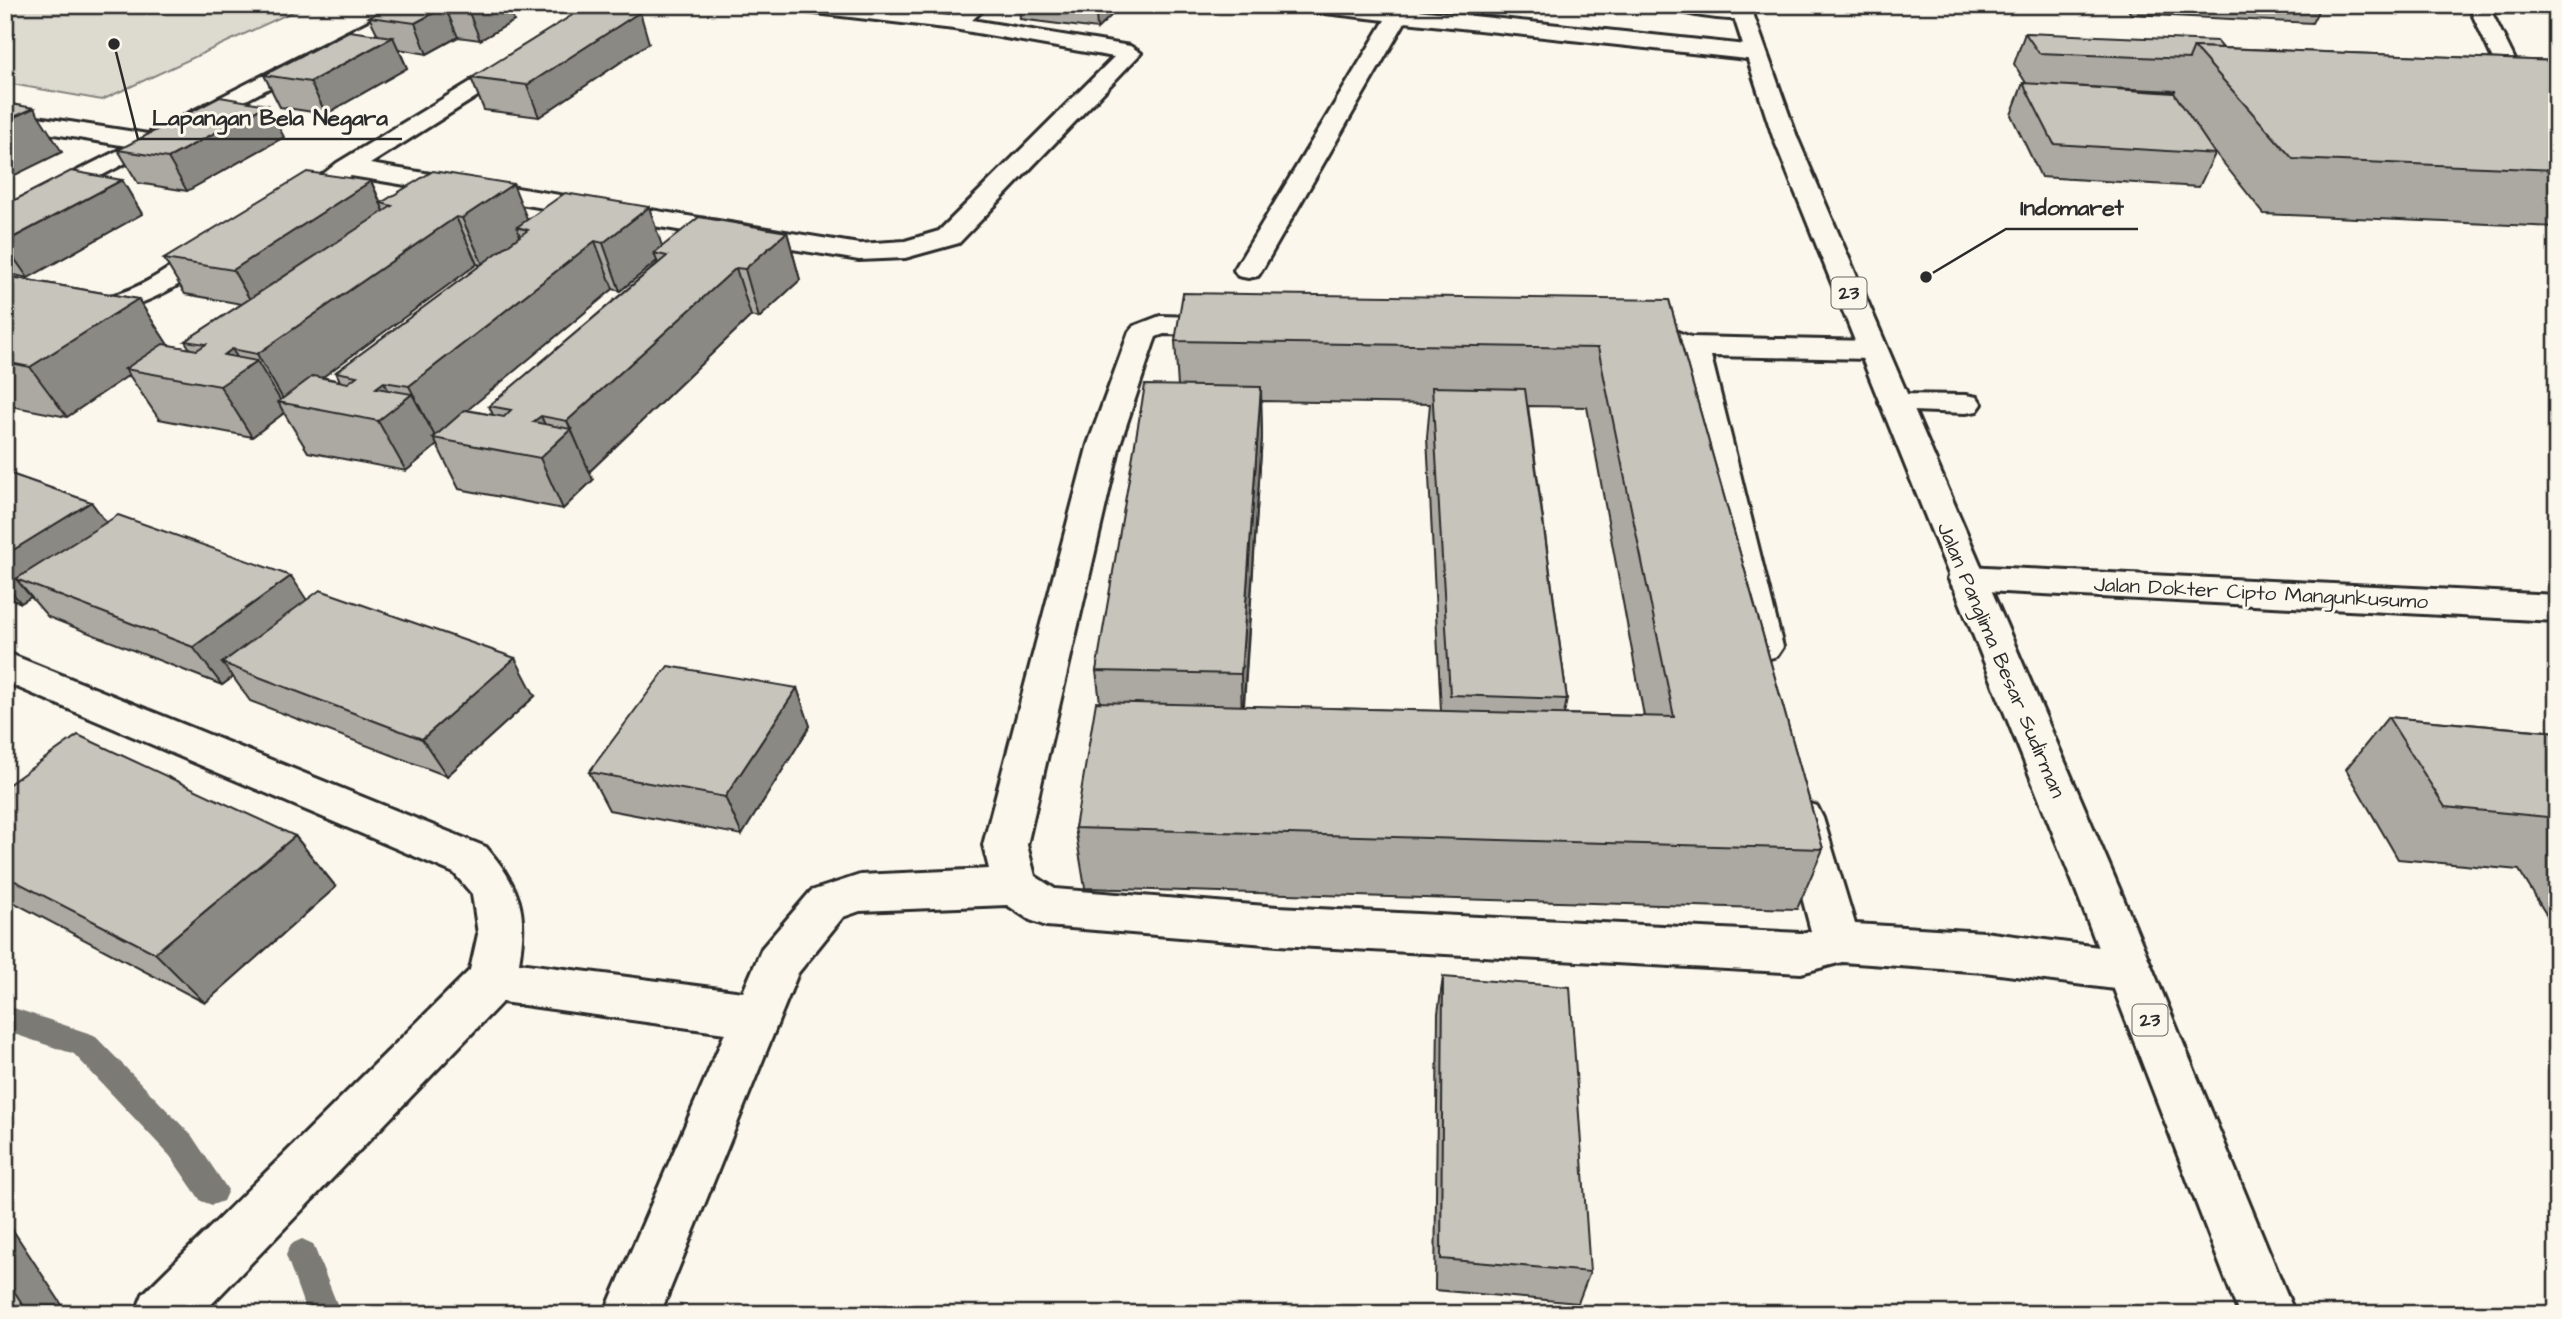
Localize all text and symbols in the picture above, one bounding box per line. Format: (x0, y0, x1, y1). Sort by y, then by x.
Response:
callout: Lapangan Bela Negara (138, 95, 402, 139)
text: Lapangan Bela Negara (152, 102, 388, 135)
callout: Indomaret (2006, 185, 2138, 229)
text: Indomaret (2020, 192, 2125, 224)
road number: 23 (1832, 278, 1867, 308)
street label: Jalan Panglima Besar Sudirman (1928, 518, 2072, 803)
street label: Jalan Dokter Cipto Mangunkusumo (2093, 570, 2429, 618)
road number: 23 (2132, 1004, 2168, 1036)

